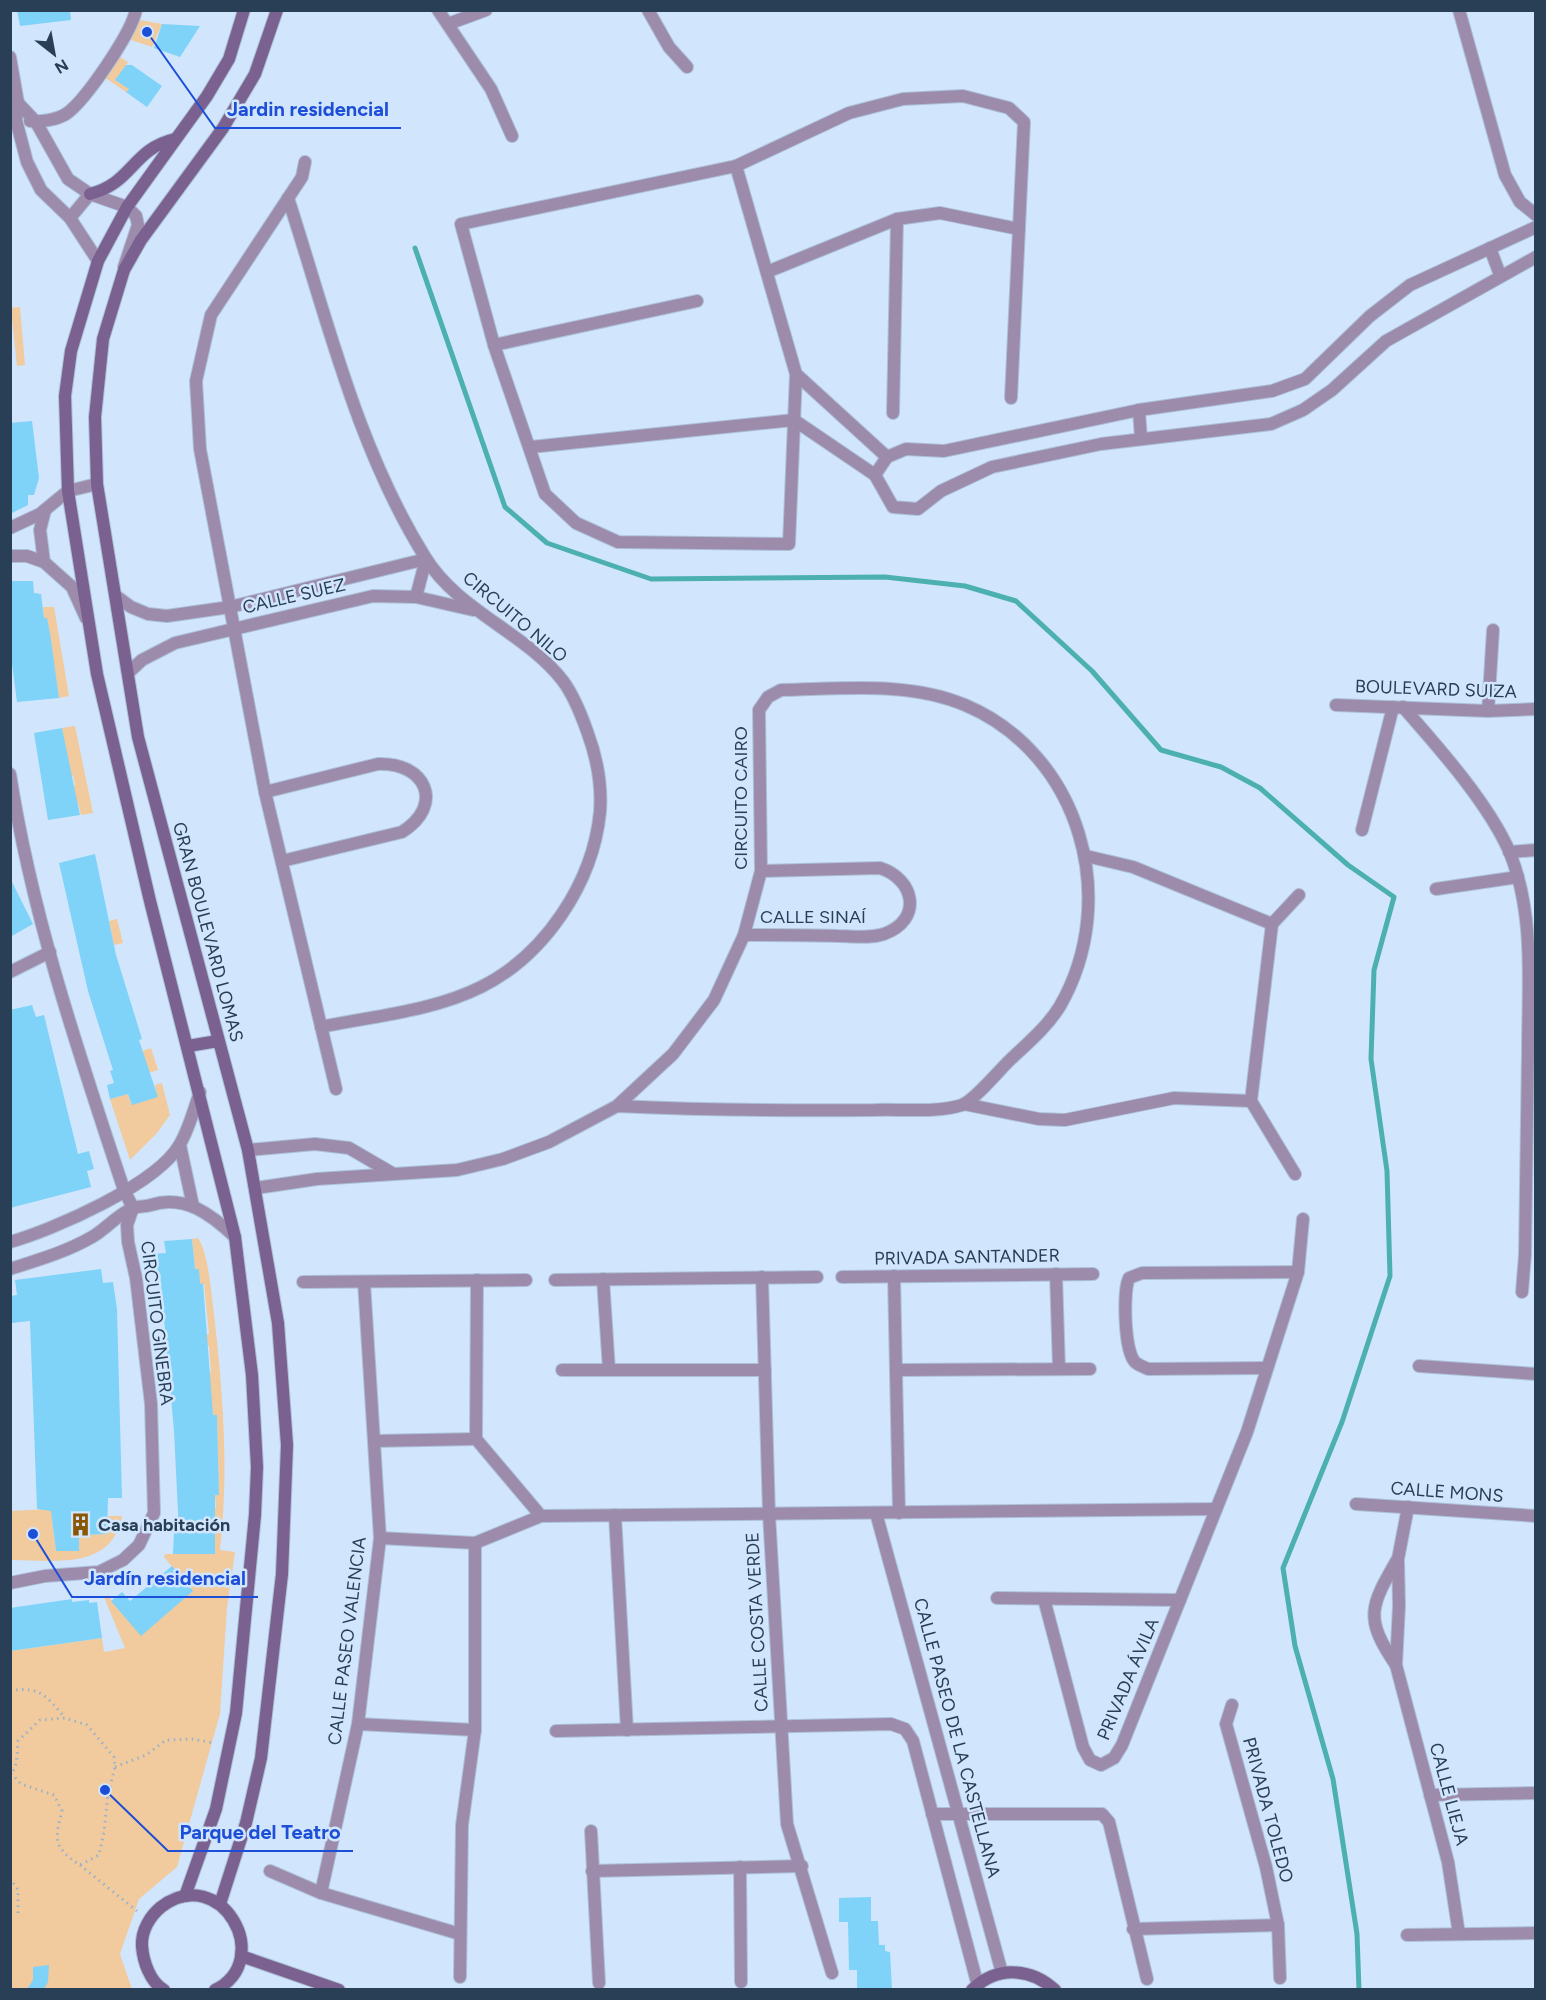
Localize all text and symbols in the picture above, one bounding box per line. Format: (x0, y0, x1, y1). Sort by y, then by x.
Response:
north arrow (24, 24, 84, 84)
text: N (51, 55, 72, 78)
callout: Jardin residencial (215, 90, 401, 128)
text: Jardin residencial (227, 97, 389, 121)
street label: CIRCUITO NILO (458, 567, 572, 667)
street label: CALLE SUEZ (240, 573, 348, 619)
street label: BOULEVARD SUIZA (1355, 675, 1517, 703)
street label: CIRCUITO CAIRO (730, 726, 752, 870)
street label: GRAN BOULEVARD LOMAS (168, 820, 248, 1044)
street label: CALLE SINAÍ (760, 906, 867, 928)
street label: CIRCUITO GINEBRA (136, 1240, 178, 1406)
street label: PRIVADA SANTANDER (874, 1244, 1060, 1270)
street label: CALLE MONS (1390, 1477, 1504, 1507)
building icon: Casa habitación (67, 1512, 93, 1538)
place label: Casa habitación (98, 1514, 230, 1536)
street label: CALLE COSTA VERDE (741, 1532, 773, 1712)
street label: CALLE PASEO VALENCIA (323, 1536, 371, 1746)
callout: Jardín residencial (72, 1559, 258, 1597)
text: Jardín residencial (84, 1566, 246, 1590)
street label: CALLE PASEO DE LA CASTELLANA (909, 1596, 1005, 1880)
street label: PRIVADA ÁVILA (1092, 1615, 1164, 1743)
street label: PRIVADA TOLEDO (1238, 1735, 1298, 1885)
street label: CALLE LIEJA (1425, 1740, 1473, 1848)
callout: Parque del Teatro (168, 1813, 353, 1851)
text: Parque del Teatro (179, 1820, 341, 1844)

